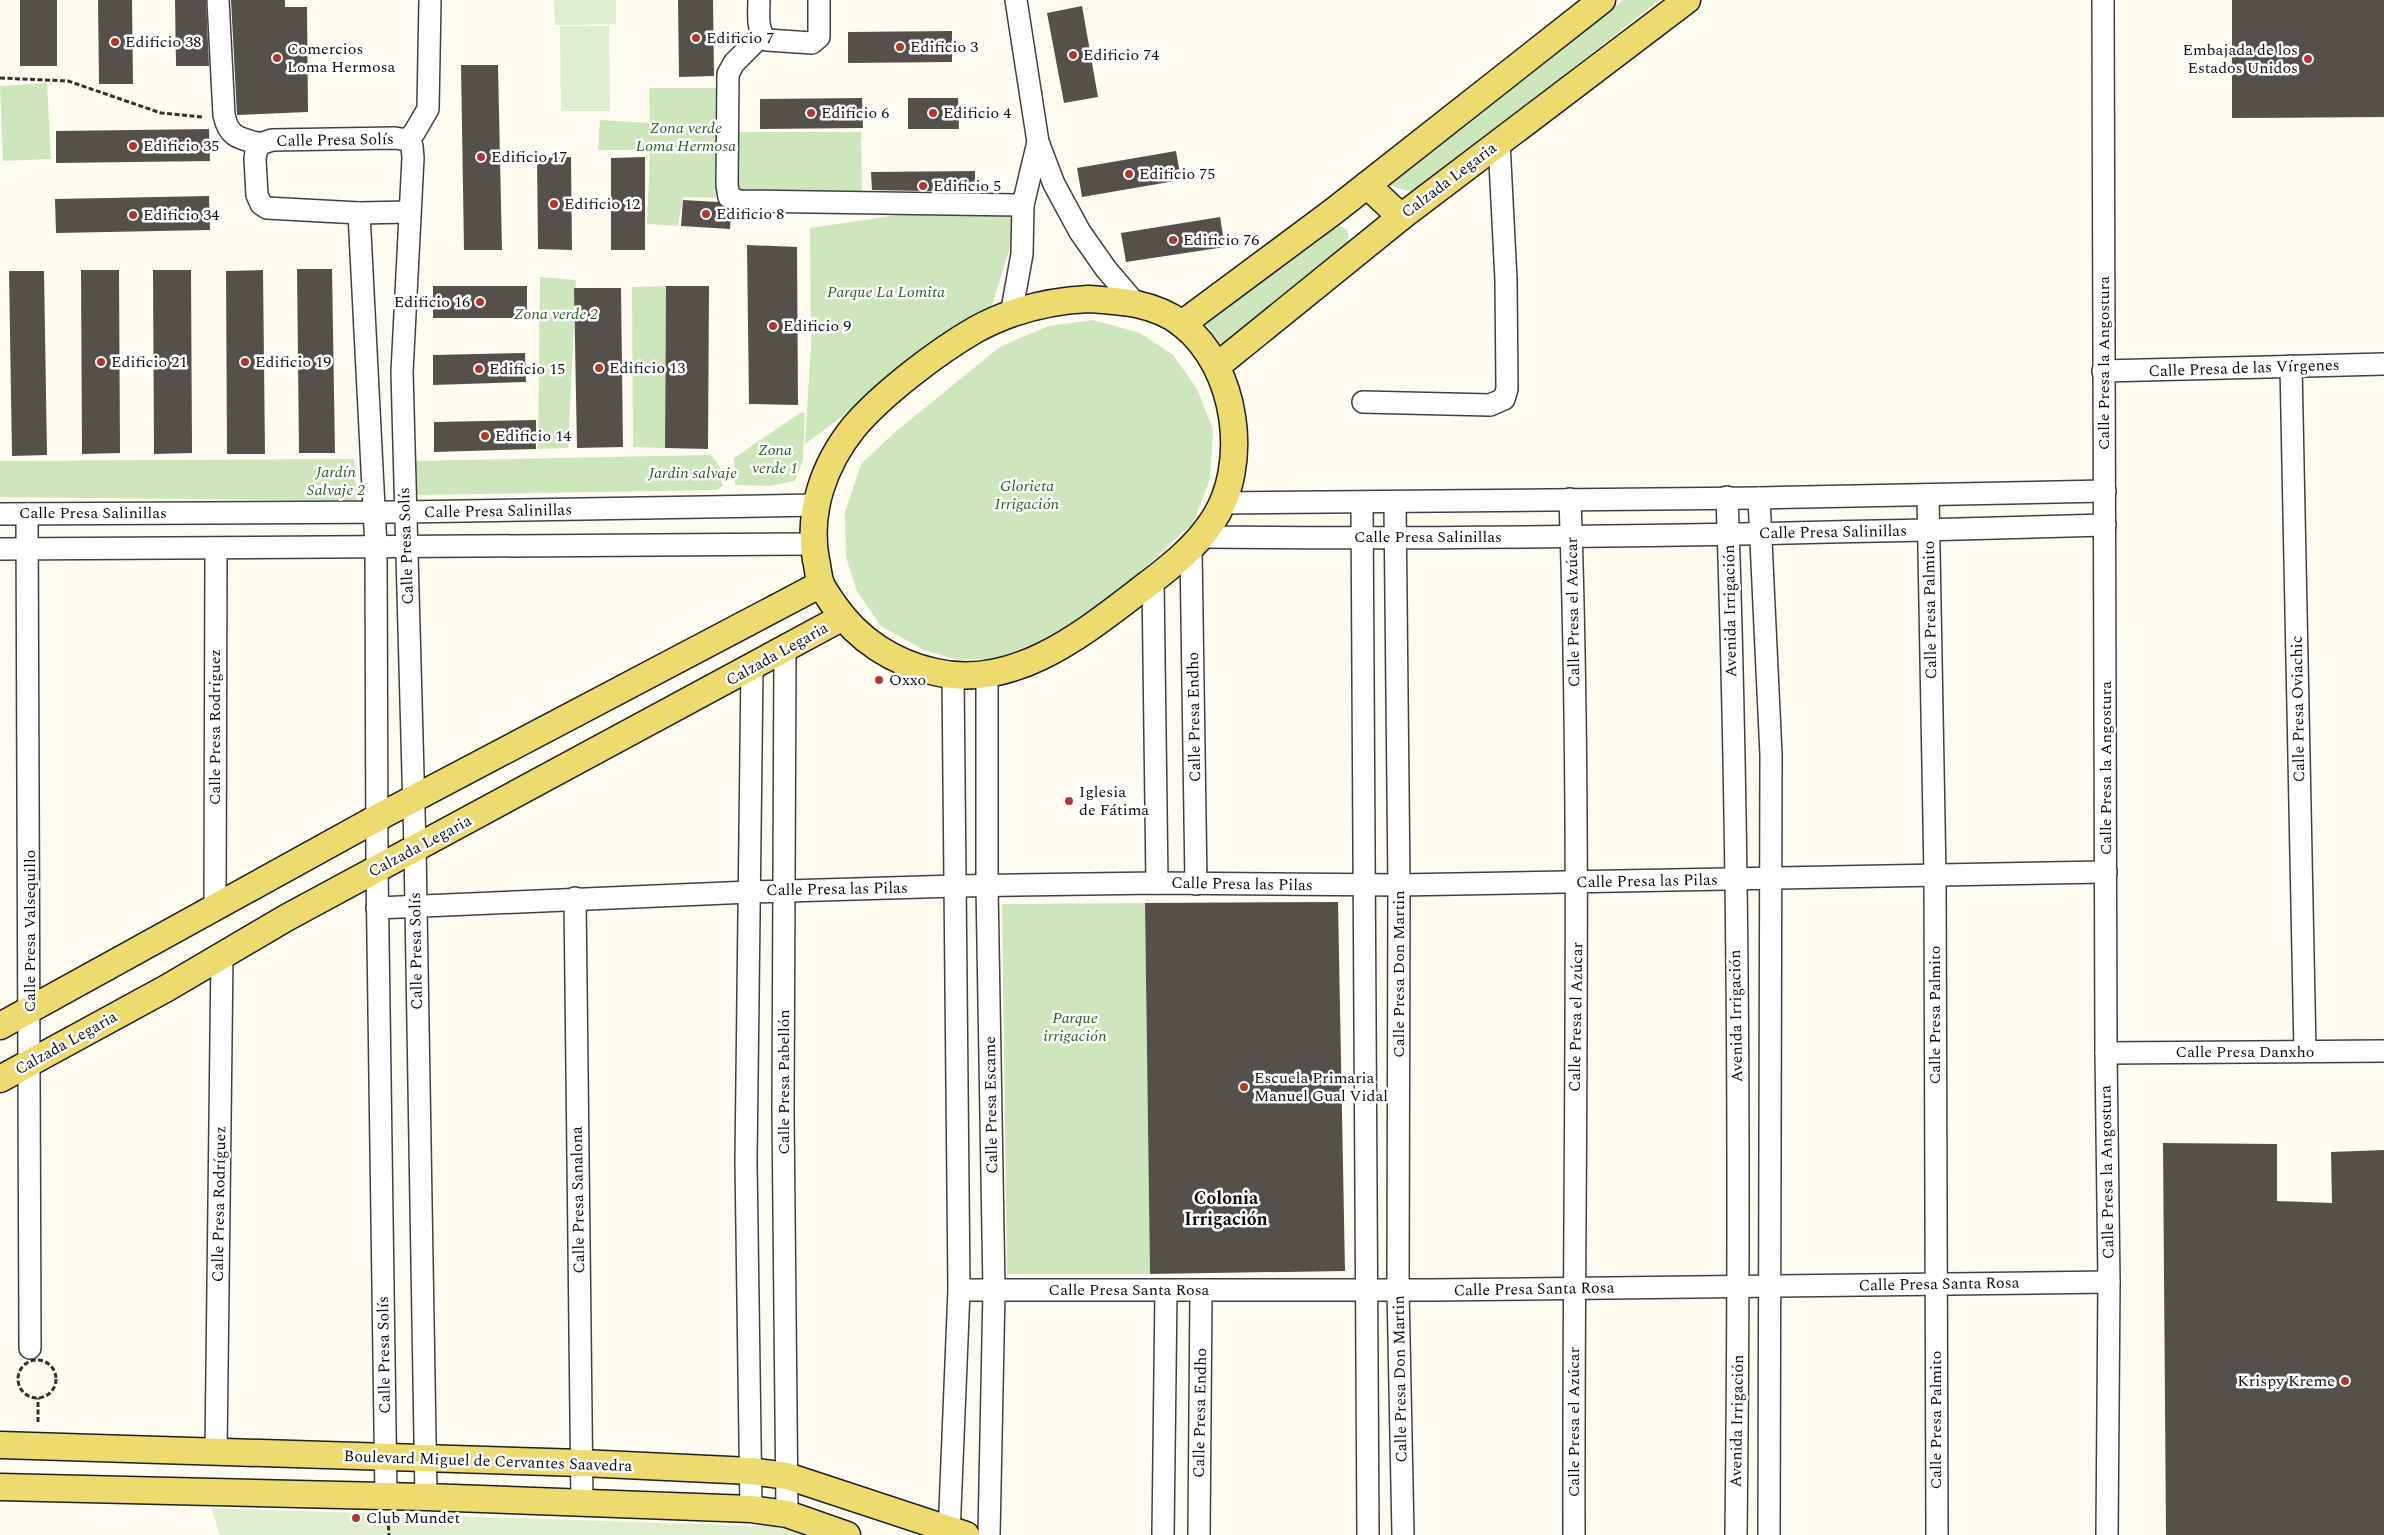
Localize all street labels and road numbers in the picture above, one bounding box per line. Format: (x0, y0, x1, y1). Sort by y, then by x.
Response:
street label: Calle Presa Solís (276, 127, 394, 153)
street label: Calzada Legaria (1396, 136, 1502, 224)
street label: Calle Presa la Angostura (2092, 276, 2116, 450)
street label: Calle Presa de las Vírgenes (2148, 353, 2340, 383)
street label: Calle Presa Solís (392, 487, 420, 605)
street label: Calle Presa Salinillas (424, 498, 572, 524)
street label: Calle Presa Salinillas (19, 501, 167, 525)
street label: Calle Presa Salinillas (1759, 519, 1907, 545)
street label: Calle Presa Salinillas (1354, 525, 1502, 549)
street label: Calle Presa el Azúcar (1560, 537, 1586, 687)
street label: Calle Presa Palmito (1917, 540, 1943, 680)
street label: Avenida Irrigación (1717, 544, 1743, 678)
street label: Calzada Legaria (721, 616, 833, 692)
street label: Calle Presa Oviachic (2285, 635, 2311, 783)
street label: Calle Presa Rodríguez (203, 649, 227, 805)
street label: Calle Presa Endho (1181, 652, 1207, 782)
street label: Calle Presa la Angostura (2094, 681, 2118, 855)
street label: Calzada Legaria (364, 809, 476, 883)
street label: Calle Presa Valsequillo (18, 850, 42, 1012)
street label: Calle Presa las Pilas (1576, 868, 1718, 894)
street label: Calle Presa las Pilas (1171, 871, 1313, 897)
street label: Calle Presa las Pilas (766, 876, 908, 902)
street label: Calle Presa Don Martin (1387, 890, 1411, 1058)
street label: Calle Presa Solís (403, 892, 429, 1010)
street label: Calle Presa el Azúcar (1563, 942, 1589, 1092)
street label: Calle Presa Palmito (1923, 946, 1947, 1084)
street label: Avenida Irrigación (1723, 949, 1749, 1083)
street label: Calzada Legaria (10, 1005, 122, 1081)
street label: Calle Presa Pabellón (772, 1009, 796, 1155)
street label: Calle Presa Escame (978, 1036, 1004, 1174)
street label: Calle Presa Danxho (2176, 1040, 2314, 1064)
street label: Calle Presa la Angostura (2093, 1085, 2121, 1259)
street label: Calle Presa Rodríguez (206, 1126, 232, 1282)
street label: Calle Presa Sanalona (565, 1126, 591, 1274)
street label: Calle Presa Santa Rosa (1858, 1271, 2020, 1297)
street label: Calle Presa Santa Rosa (1453, 1276, 1615, 1302)
street label: Calle Presa Santa Rosa (1049, 1278, 1210, 1302)
street label: Calle Presa Don Martin (1387, 1295, 1413, 1463)
street label: Calle Presa Solís (371, 1296, 397, 1414)
street label: Calle Presa el Azúcar (1562, 1347, 1586, 1497)
street label: Calle Presa Endho (1187, 1348, 1213, 1478)
street label: Calle Presa Palmito (1924, 1351, 1948, 1489)
street label: Avenida Irrigación (1724, 1354, 1750, 1488)
street label: Boulevard Miguel de Cervantes Saavedra (343, 1444, 633, 1478)

